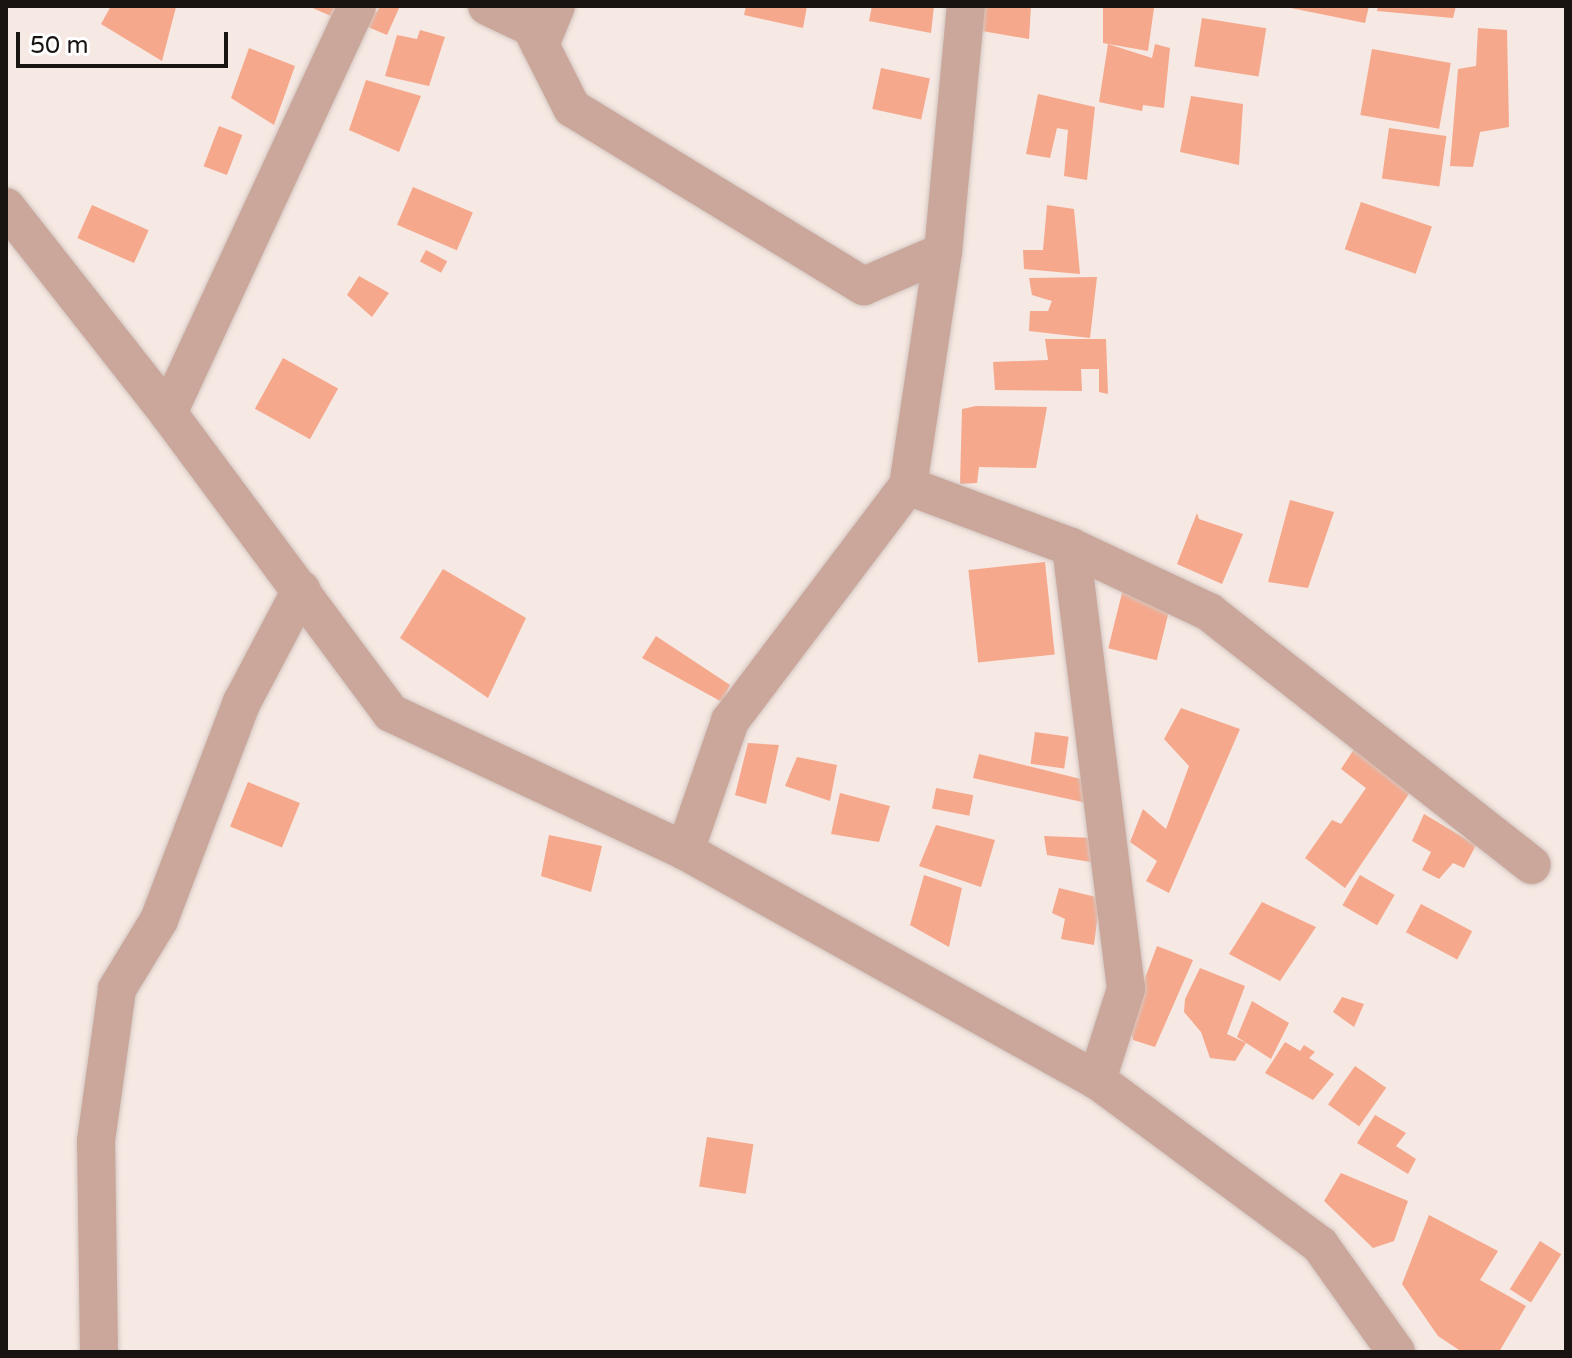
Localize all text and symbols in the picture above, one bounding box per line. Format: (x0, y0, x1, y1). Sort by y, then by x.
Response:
scale bar (20, 16, 232, 66)
text: 50 m (30, 31, 88, 60)

